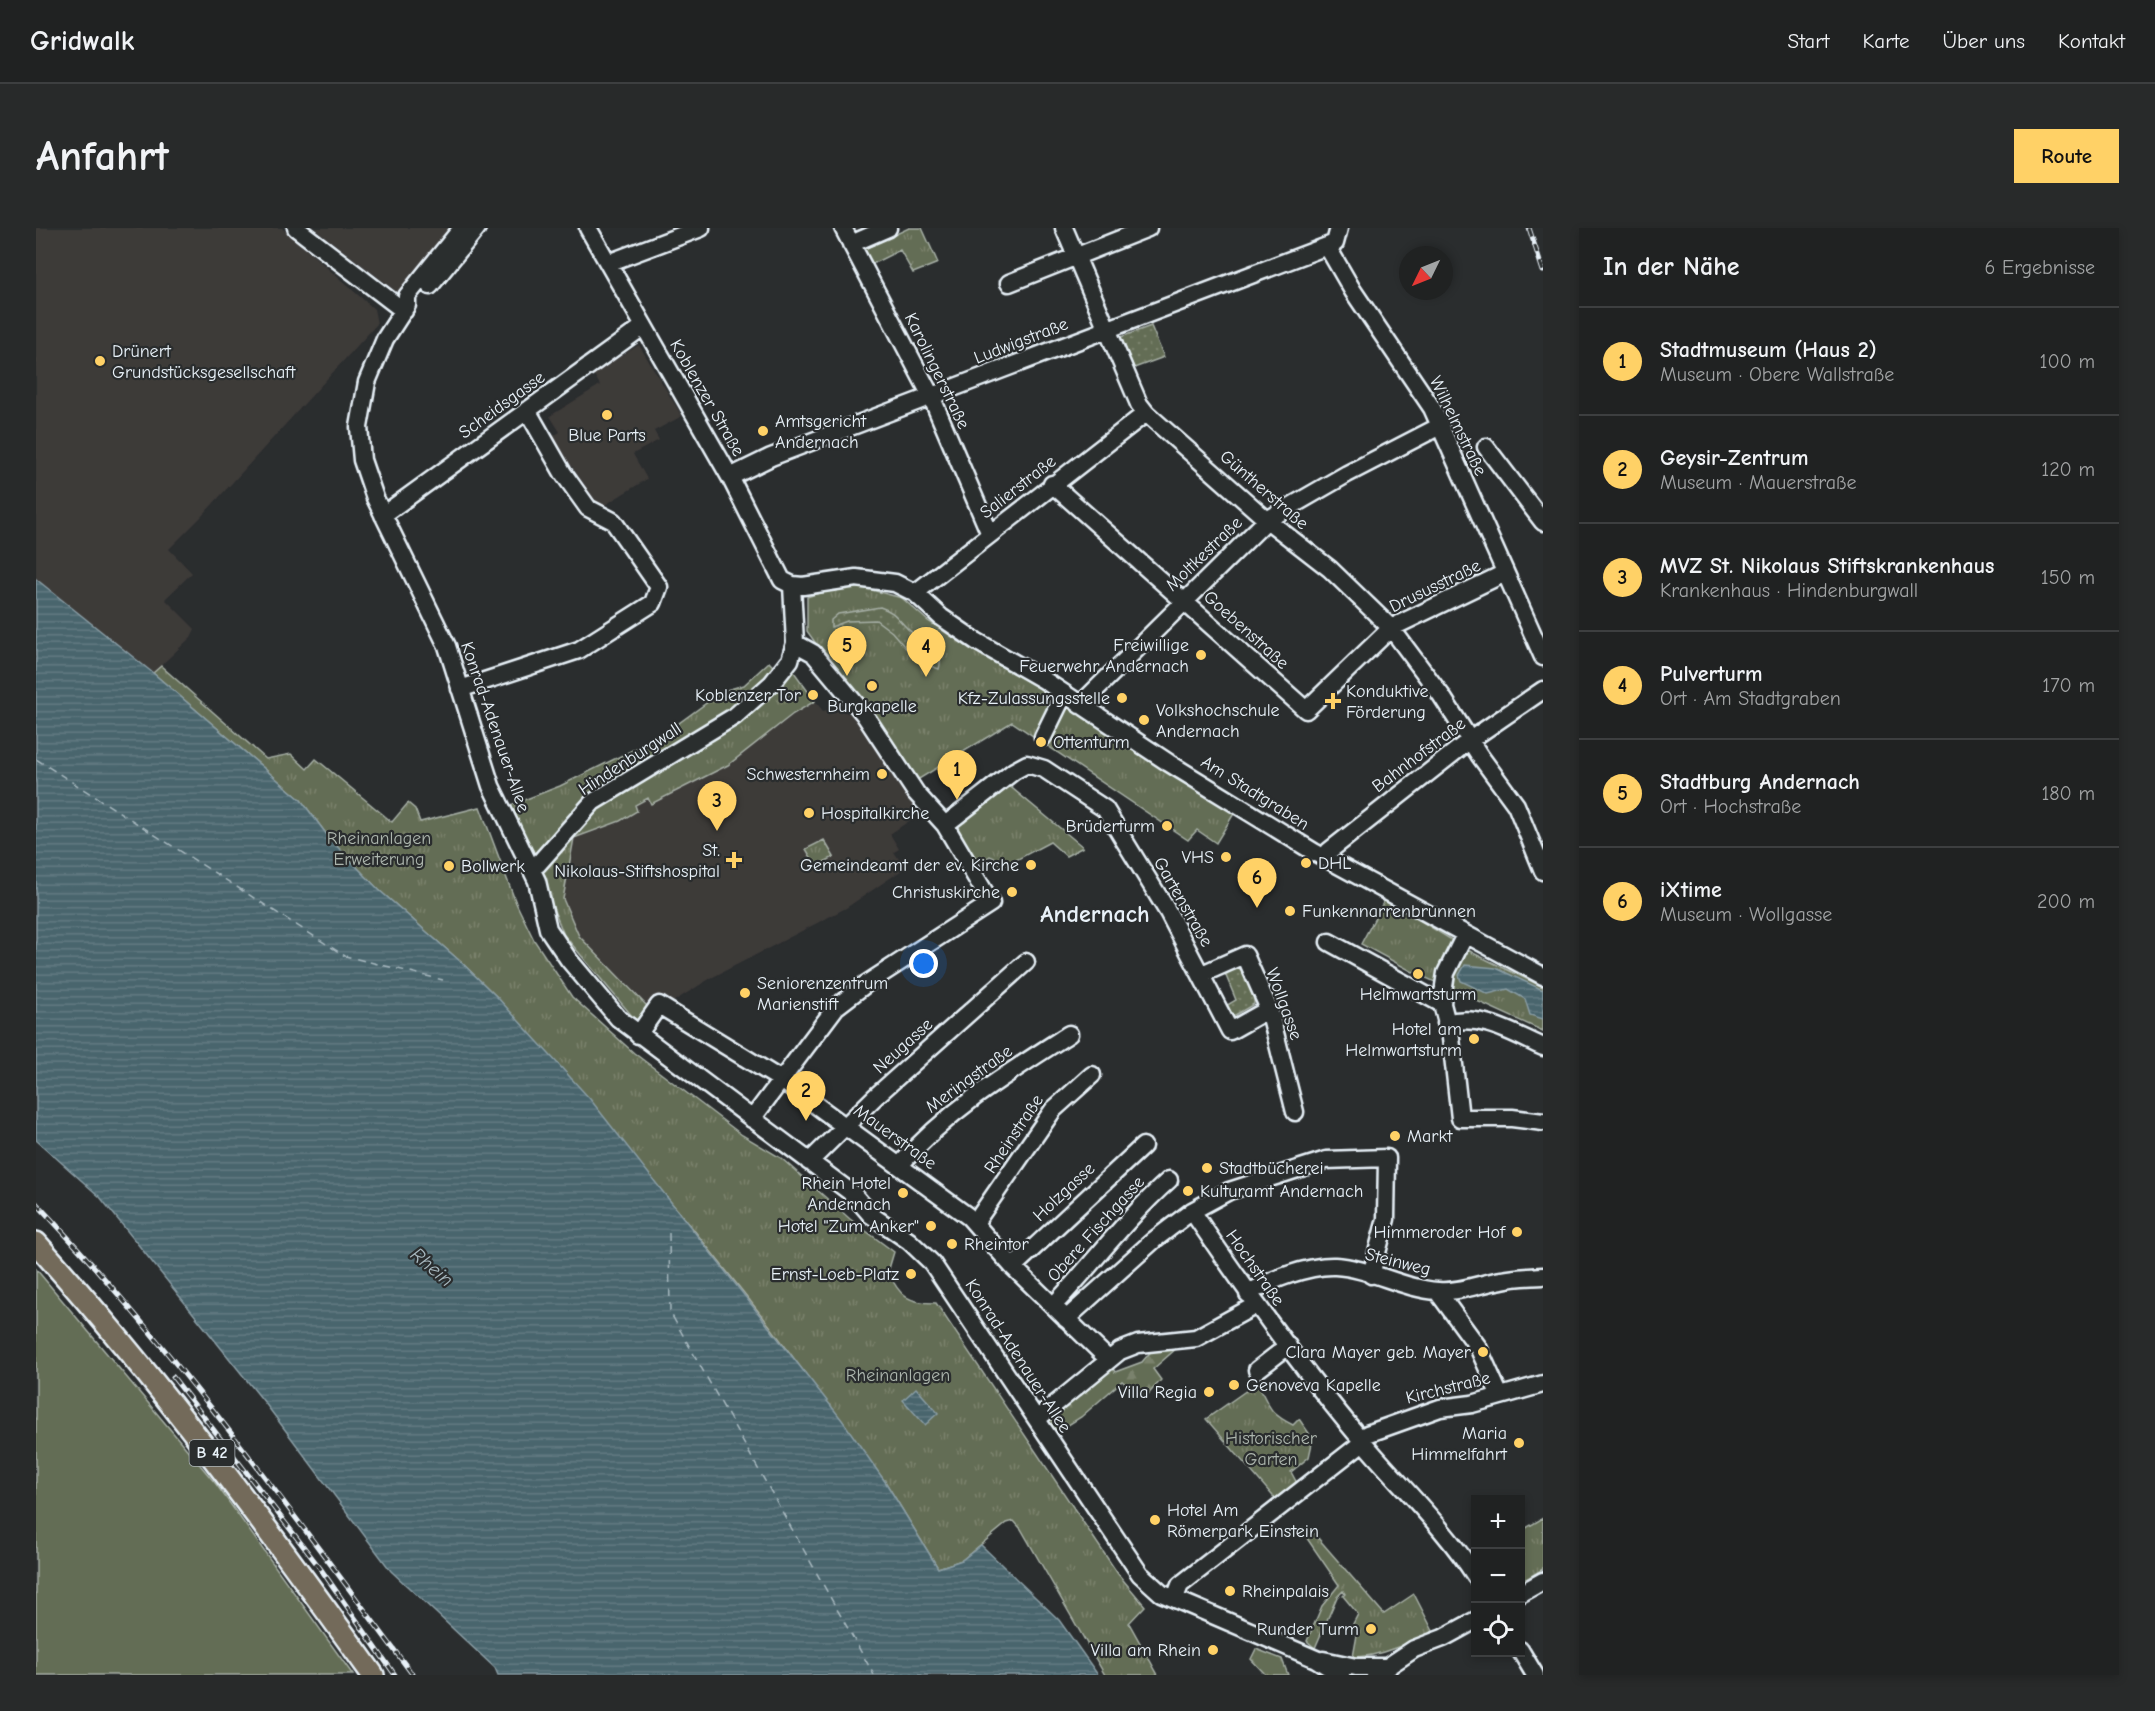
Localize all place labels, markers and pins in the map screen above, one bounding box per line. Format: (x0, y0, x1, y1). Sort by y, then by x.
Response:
place label: Drünert Grundstücksgesellschaft (112, 341, 296, 383)
marker: Drünert Grundstücksgesellschaft (93, 354, 107, 368)
marker: Blue Parts (600, 408, 614, 422)
place label: Amtsgericht Andernach (775, 411, 867, 453)
marker: Amtsgericht Andernach (756, 424, 770, 438)
place label: Blue Parts (568, 425, 646, 446)
pin: 5 (828, 626, 866, 676)
pin: 4 (906, 628, 946, 677)
place label: Freiwillige Feuerwehr Andernach (1019, 635, 1189, 677)
marker: Freiwillige Feuerwehr Andernach (1194, 648, 1208, 662)
marker: Burgkapelle (865, 679, 879, 693)
place label: Konduktive Förderung (1346, 681, 1428, 723)
place label: Koblenzer Tor (695, 685, 802, 706)
marker: Koblenzer Tor (806, 688, 820, 702)
place label: Kfz-Zulassungsstelle (958, 688, 1110, 709)
marker: Kfz-Zulassungsstelle (1115, 691, 1129, 705)
marker: Konduktive Förderung (1324, 692, 1342, 710)
place label: Burgkapelle (827, 696, 917, 717)
place label: Volkshochschule Andernach (1156, 700, 1280, 742)
marker: Volkshochschule Andernach (1137, 713, 1151, 727)
place label: Ottenturm (1053, 732, 1130, 753)
marker: Ottenturm (1034, 735, 1048, 749)
pin: 1 (938, 750, 976, 800)
place label: Schwesternheim (746, 764, 870, 785)
marker: Schwesternheim (875, 767, 889, 781)
pin: 3 (698, 782, 736, 831)
place label: Hospitalkirche (821, 803, 929, 824)
marker: Hospitalkirche (802, 806, 816, 820)
place label: Brüderturm (1065, 816, 1155, 837)
marker: Brüderturm (1160, 819, 1174, 833)
place label: St. Nikolaus-Stiftshospital (554, 840, 720, 882)
place label: VHS (1181, 847, 1214, 868)
marker: VHS (1219, 850, 1233, 864)
marker: St. Nikolaus-Stiftshospital (725, 851, 743, 869)
place label: DHL (1318, 853, 1351, 874)
place label: Gemeindeamt der ev. Kirche (800, 855, 1019, 876)
place label: Bollwerk (461, 856, 525, 877)
marker: DHL (1299, 856, 1313, 870)
marker: Gemeindeamt der ev. Kirche (1024, 858, 1038, 872)
pin: 6 (1238, 858, 1276, 908)
marker: Bollwerk (442, 859, 456, 873)
place label: Christuskirche (892, 882, 1000, 903)
marker: Christuskirche (1005, 885, 1019, 899)
place label: Funkennarrenbrunnen (1302, 901, 1476, 922)
marker: Funkennarrenbrunnen (1283, 904, 1297, 918)
marker: Helmwartsturm (1411, 967, 1425, 981)
place label: Seniorenzentrum Marienstift (757, 973, 888, 1015)
place label: Helmwartsturm (1360, 984, 1476, 1005)
marker: Seniorenzentrum Marienstift (738, 986, 752, 1000)
place label: Hotel am Helmwartsturm (1345, 1019, 1462, 1061)
marker: Hotel am Helmwartsturm (1467, 1032, 1481, 1046)
pin: 2 (786, 1072, 826, 1121)
place label: Markt (1407, 1126, 1453, 1147)
marker: Markt (1388, 1129, 1402, 1143)
place label: Stadtbücherei (1219, 1158, 1324, 1179)
marker: Stadtbücherei (1200, 1161, 1214, 1175)
place label: Rhein Hotel Andernach (802, 1173, 891, 1215)
place label: Kulturamt Andernach (1200, 1181, 1363, 1202)
marker: Kulturamt Andernach (1181, 1184, 1195, 1198)
marker: Rhein Hotel Andernach (896, 1186, 910, 1200)
place label: Hotel "Zum Anker" (778, 1216, 919, 1237)
marker: Hotel "Zum Anker" (924, 1219, 938, 1233)
place label: Himmeroder Hof (1374, 1222, 1506, 1243)
marker: Himmeroder Hof (1510, 1225, 1524, 1239)
place label: Rheintor (964, 1234, 1030, 1255)
marker: Rheintor (945, 1237, 959, 1251)
place label: Ernst-Loeb-Platz (771, 1264, 899, 1285)
marker: Ernst-Loeb-Platz (904, 1267, 918, 1281)
place label: Clara Mayer geb. Mayer (1285, 1342, 1472, 1363)
marker: Clara Mayer geb. Mayer (1476, 1345, 1490, 1359)
place label: Genoveva Kapelle (1246, 1375, 1381, 1396)
marker: Genoveva Kapelle (1227, 1378, 1241, 1392)
place label: Villa Regia (1118, 1382, 1197, 1403)
marker: Villa Regia (1202, 1385, 1216, 1399)
place label: Maria Himmelfahrt (1411, 1423, 1508, 1465)
marker: Maria Himmelfahrt (1512, 1436, 1526, 1450)
place label: Hotel Am Römerpark Einstein (1167, 1500, 1319, 1542)
marker: Hotel Am Römerpark Einstein (1148, 1513, 1162, 1527)
place label: Rheinpalais (1242, 1581, 1329, 1602)
marker: Rheinpalais (1223, 1584, 1237, 1598)
place label: Runder Turm (1257, 1619, 1359, 1640)
marker: Runder Turm (1364, 1622, 1378, 1636)
place label: Villa am Rhein (1090, 1640, 1201, 1661)
marker: Villa am Rhein (1206, 1643, 1220, 1657)

